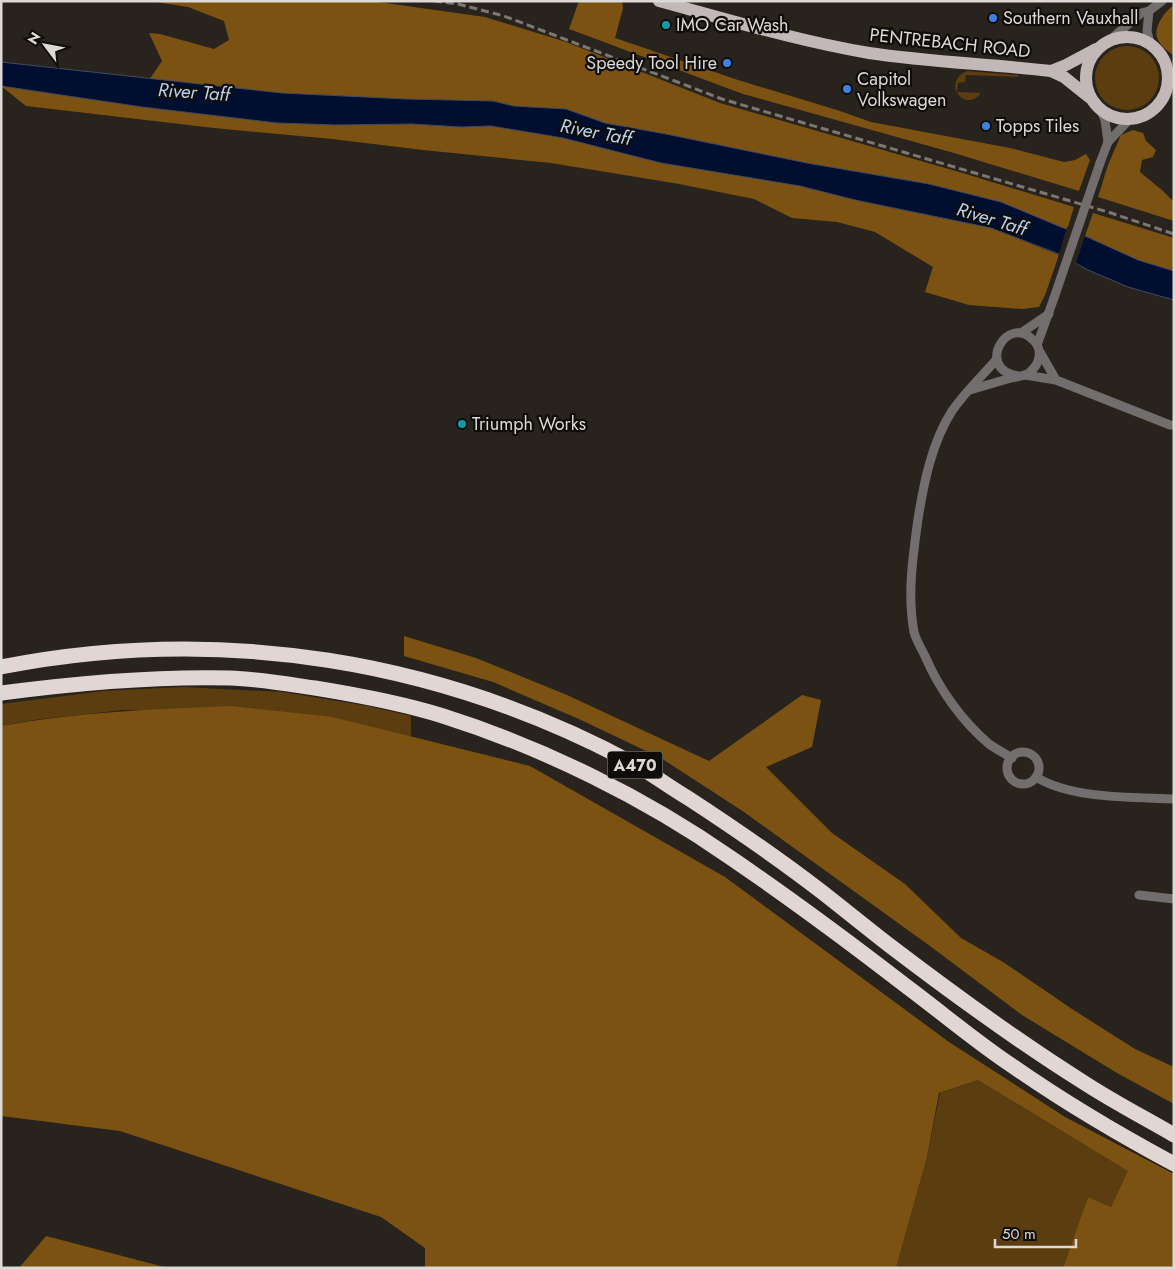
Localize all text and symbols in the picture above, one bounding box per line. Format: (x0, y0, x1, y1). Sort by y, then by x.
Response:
place label: Southern Vauxhall (1003, 5, 1138, 31)
place label: IMO Car Wash (676, 12, 789, 38)
marker: Southern Vauxhall (987, 12, 999, 24)
marker: IMO Car Wash (660, 19, 672, 31)
north arrow (20, 20, 70, 70)
street label: PENTREBACH ROAD (868, 22, 1032, 64)
text: N (23, 28, 45, 48)
place label: Speedy Tool Hire (586, 50, 717, 76)
marker: Speedy Tool Hire (721, 57, 733, 69)
place label: Capitol Volkswagen (857, 66, 946, 113)
water label: River Taff (157, 76, 234, 108)
marker: Capitol Volkswagen (841, 83, 853, 95)
water label: River Taff (558, 112, 637, 153)
place label: Topps Tiles (996, 113, 1079, 139)
marker: Topps Tiles (980, 120, 992, 132)
water label: River Taff (954, 196, 1033, 243)
place label: Triumph Works (472, 411, 586, 437)
marker: Triumph Works (456, 418, 468, 430)
road number: A470 (608, 752, 662, 778)
scale bar (995, 1216, 1076, 1248)
text: 50 m (1002, 1223, 1036, 1245)

